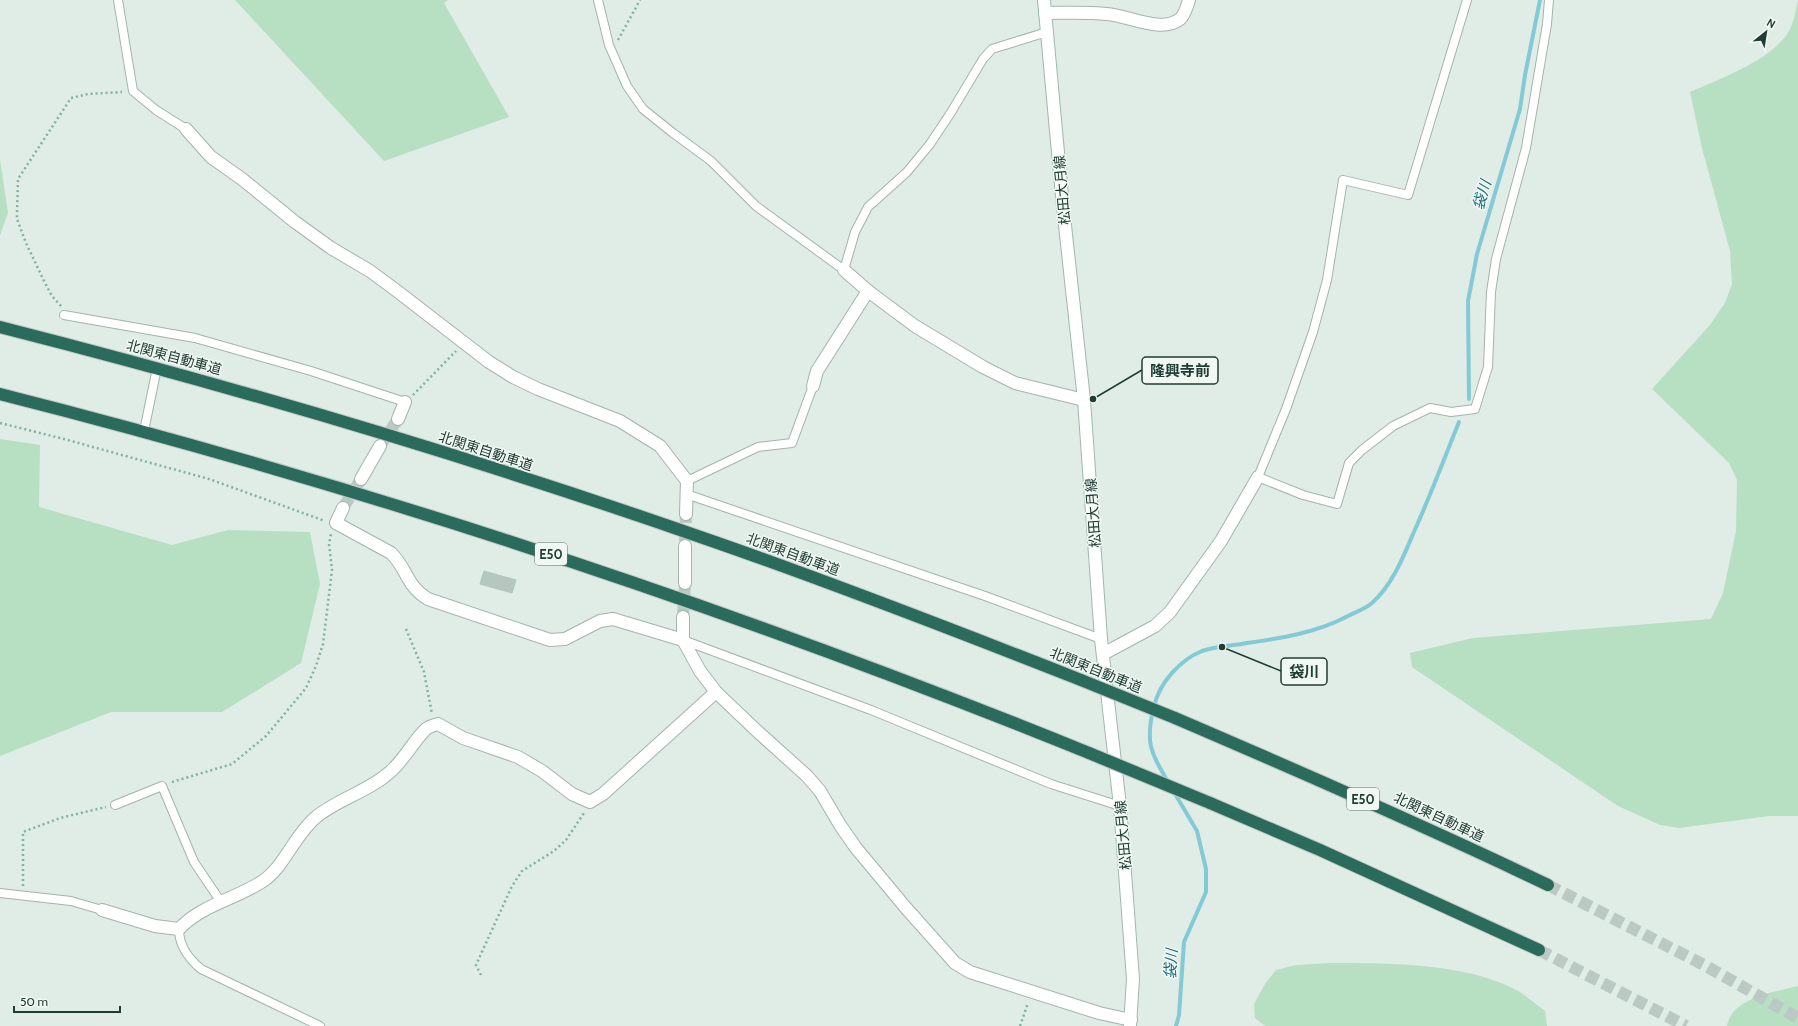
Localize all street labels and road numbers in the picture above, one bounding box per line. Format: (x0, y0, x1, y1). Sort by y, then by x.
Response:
street label: 松田大月線 (1050, 154, 1074, 226)
street label: 北関東自動車道 (124, 336, 224, 378)
street label: 北関東自動車道 (437, 427, 535, 475)
street label: 松田大月線 (1082, 477, 1104, 549)
street label: 北関東自動車道 (744, 529, 842, 579)
road number: E50 (535, 543, 567, 565)
street label: 北関東自動車道 (1047, 643, 1145, 697)
road number: E50 (1347, 788, 1379, 810)
street label: 北関東自動車道 (1391, 788, 1487, 846)
street label: 松田大月線 (1111, 799, 1135, 871)

